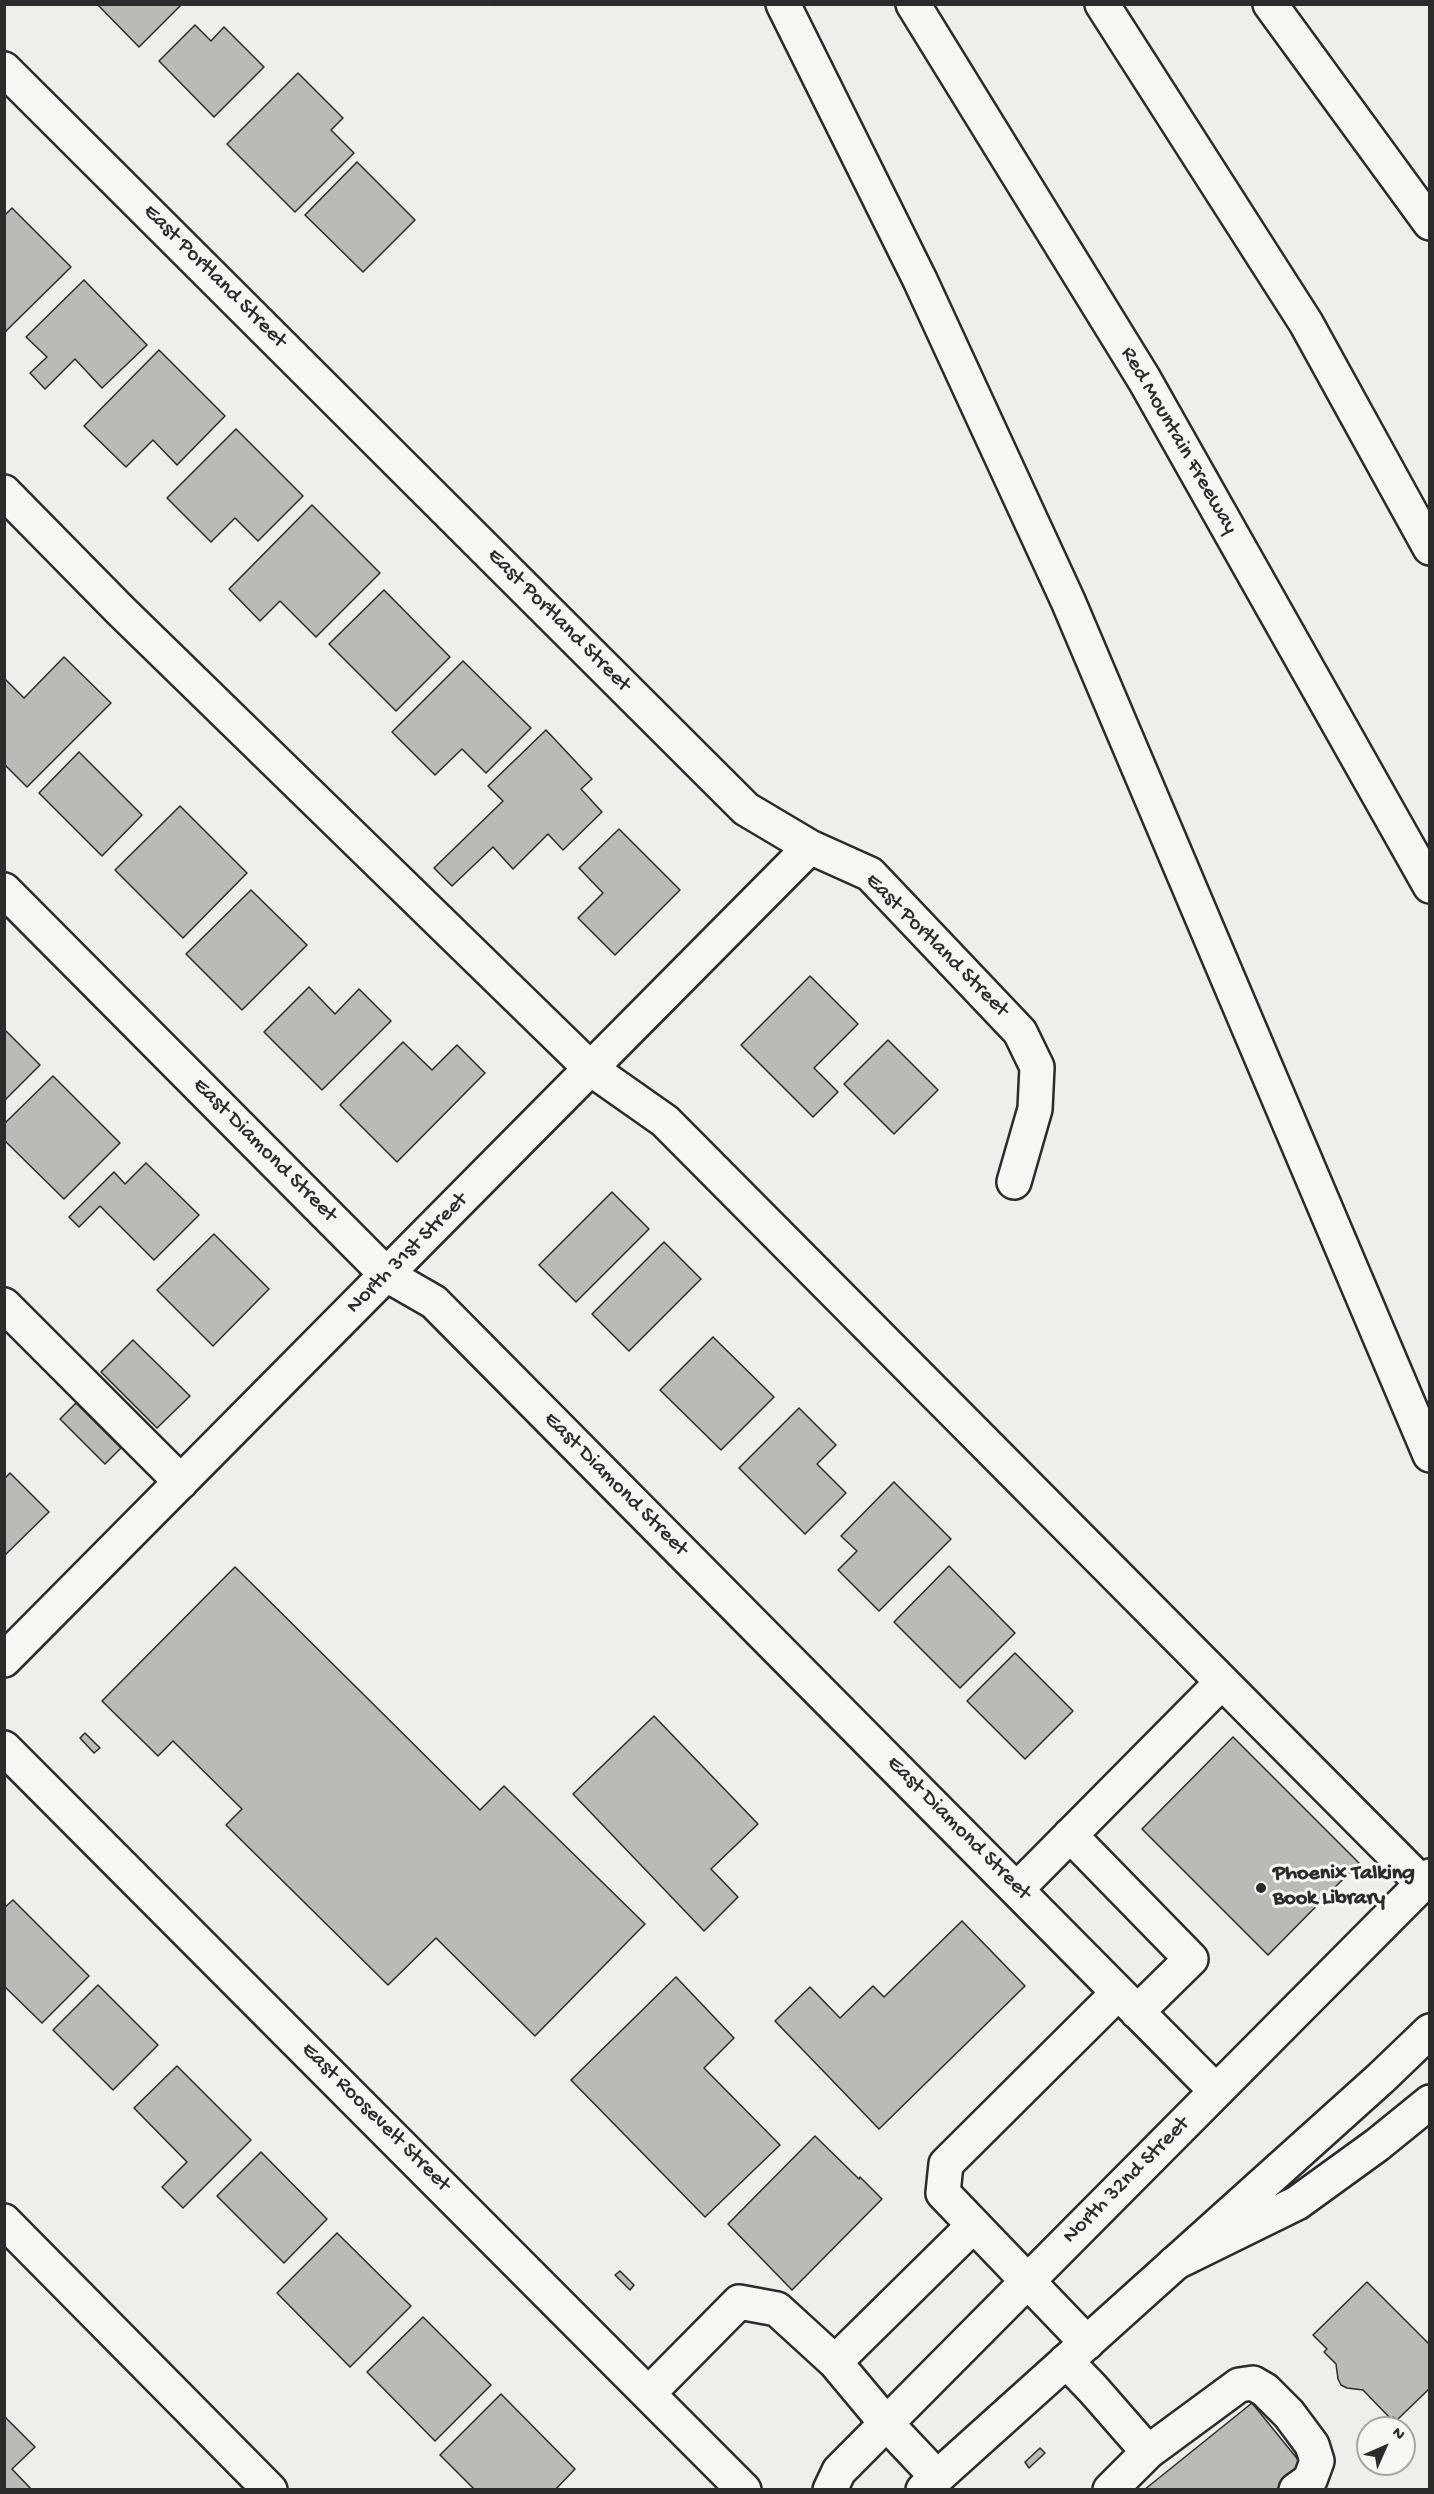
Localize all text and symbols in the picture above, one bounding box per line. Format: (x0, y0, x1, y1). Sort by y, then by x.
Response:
street label: East Portland Street (136, 199, 292, 355)
street label: Red Mountain Freeway (1114, 343, 1242, 539)
street label: East Portland Street (480, 543, 636, 699)
street label: East Portland Street (858, 868, 1014, 1024)
street label: East Diamond Street (186, 1073, 342, 1229)
street label: North 31st Street (342, 1188, 474, 1320)
street label: East Diamond Street (537, 1407, 693, 1563)
street label: East Diamond Street (880, 1751, 1036, 1907)
place label: Phoenix Talking Book Library (1273, 1862, 1415, 1914)
marker: Phoenix Talking Book Library (1254, 1881, 1268, 1895)
street label: East Roosevelt Street (295, 2038, 455, 2198)
street label: North 32nd Street (1058, 2112, 1196, 2250)
north arrow (1356, 2416, 1416, 2476)
text: N (1387, 2424, 1408, 2445)

